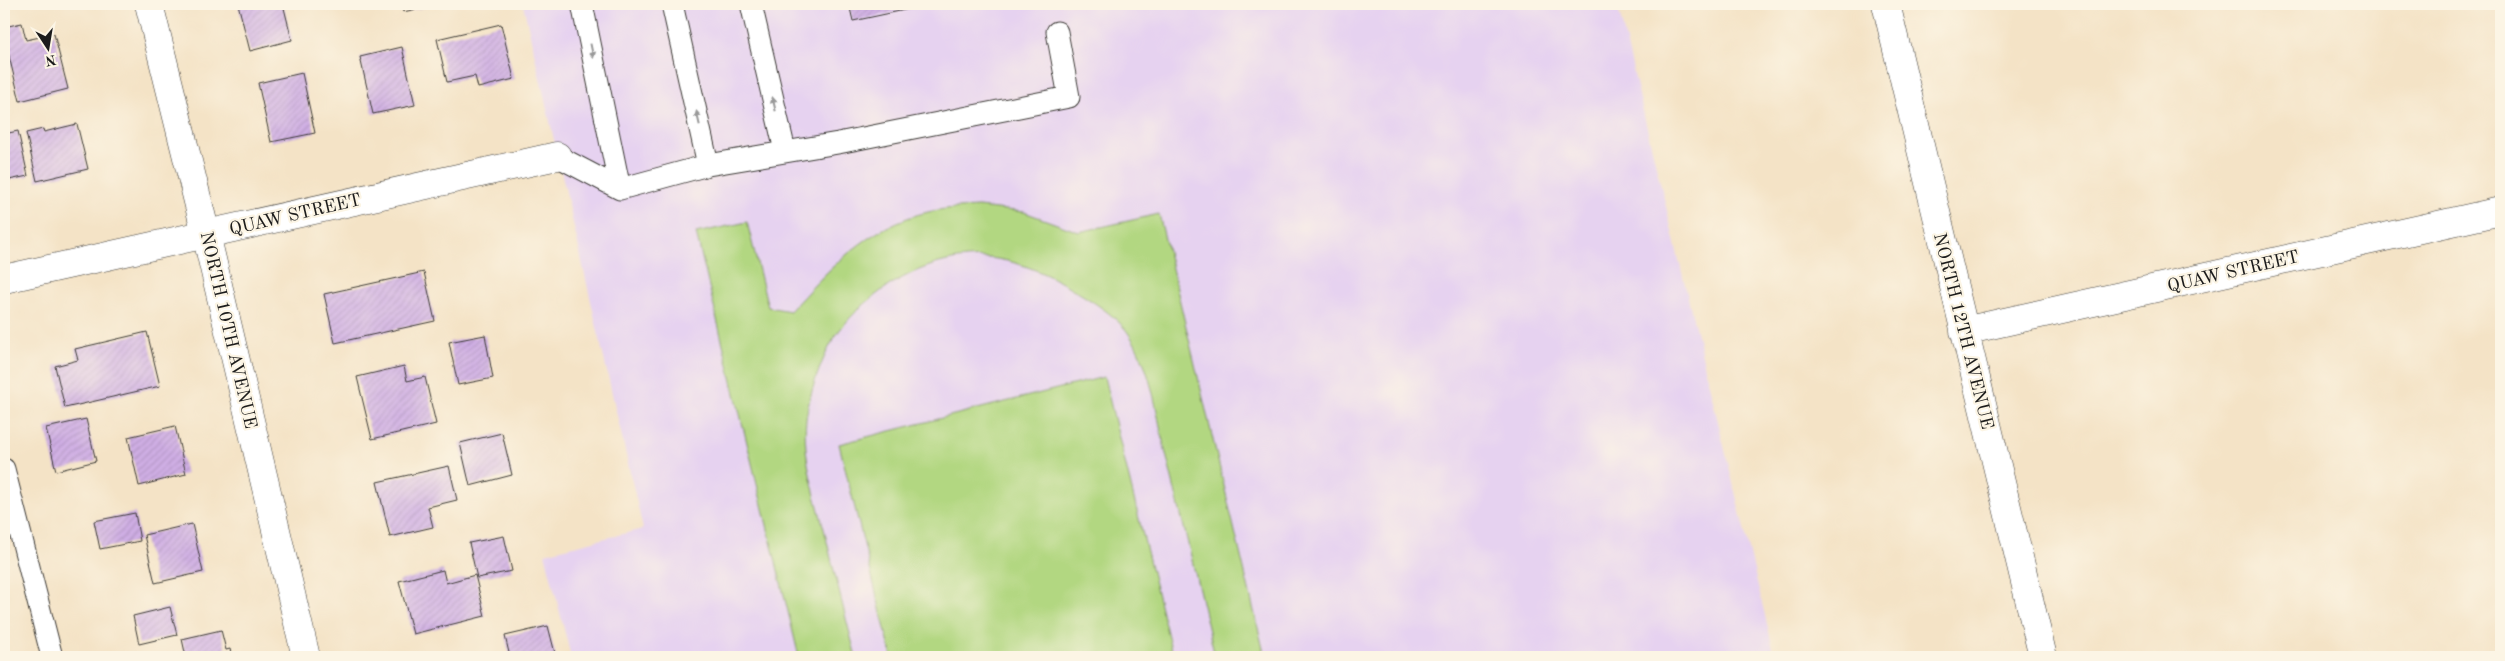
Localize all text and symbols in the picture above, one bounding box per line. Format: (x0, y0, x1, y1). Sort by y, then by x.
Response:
north arrow (22, 22, 72, 72)
one-way arrow (588, 44, 596, 59)
text: N (44, 52, 57, 68)
one-way arrow (770, 96, 778, 111)
one-way arrow (694, 110, 702, 125)
street label: QUAW STREET (228, 191, 363, 239)
street label: NORTH 10TH AVENUE (197, 230, 259, 431)
street label: NORTH 12TH AVENUE (1930, 231, 1996, 431)
street label: QUAW STREET (2166, 248, 2301, 296)

